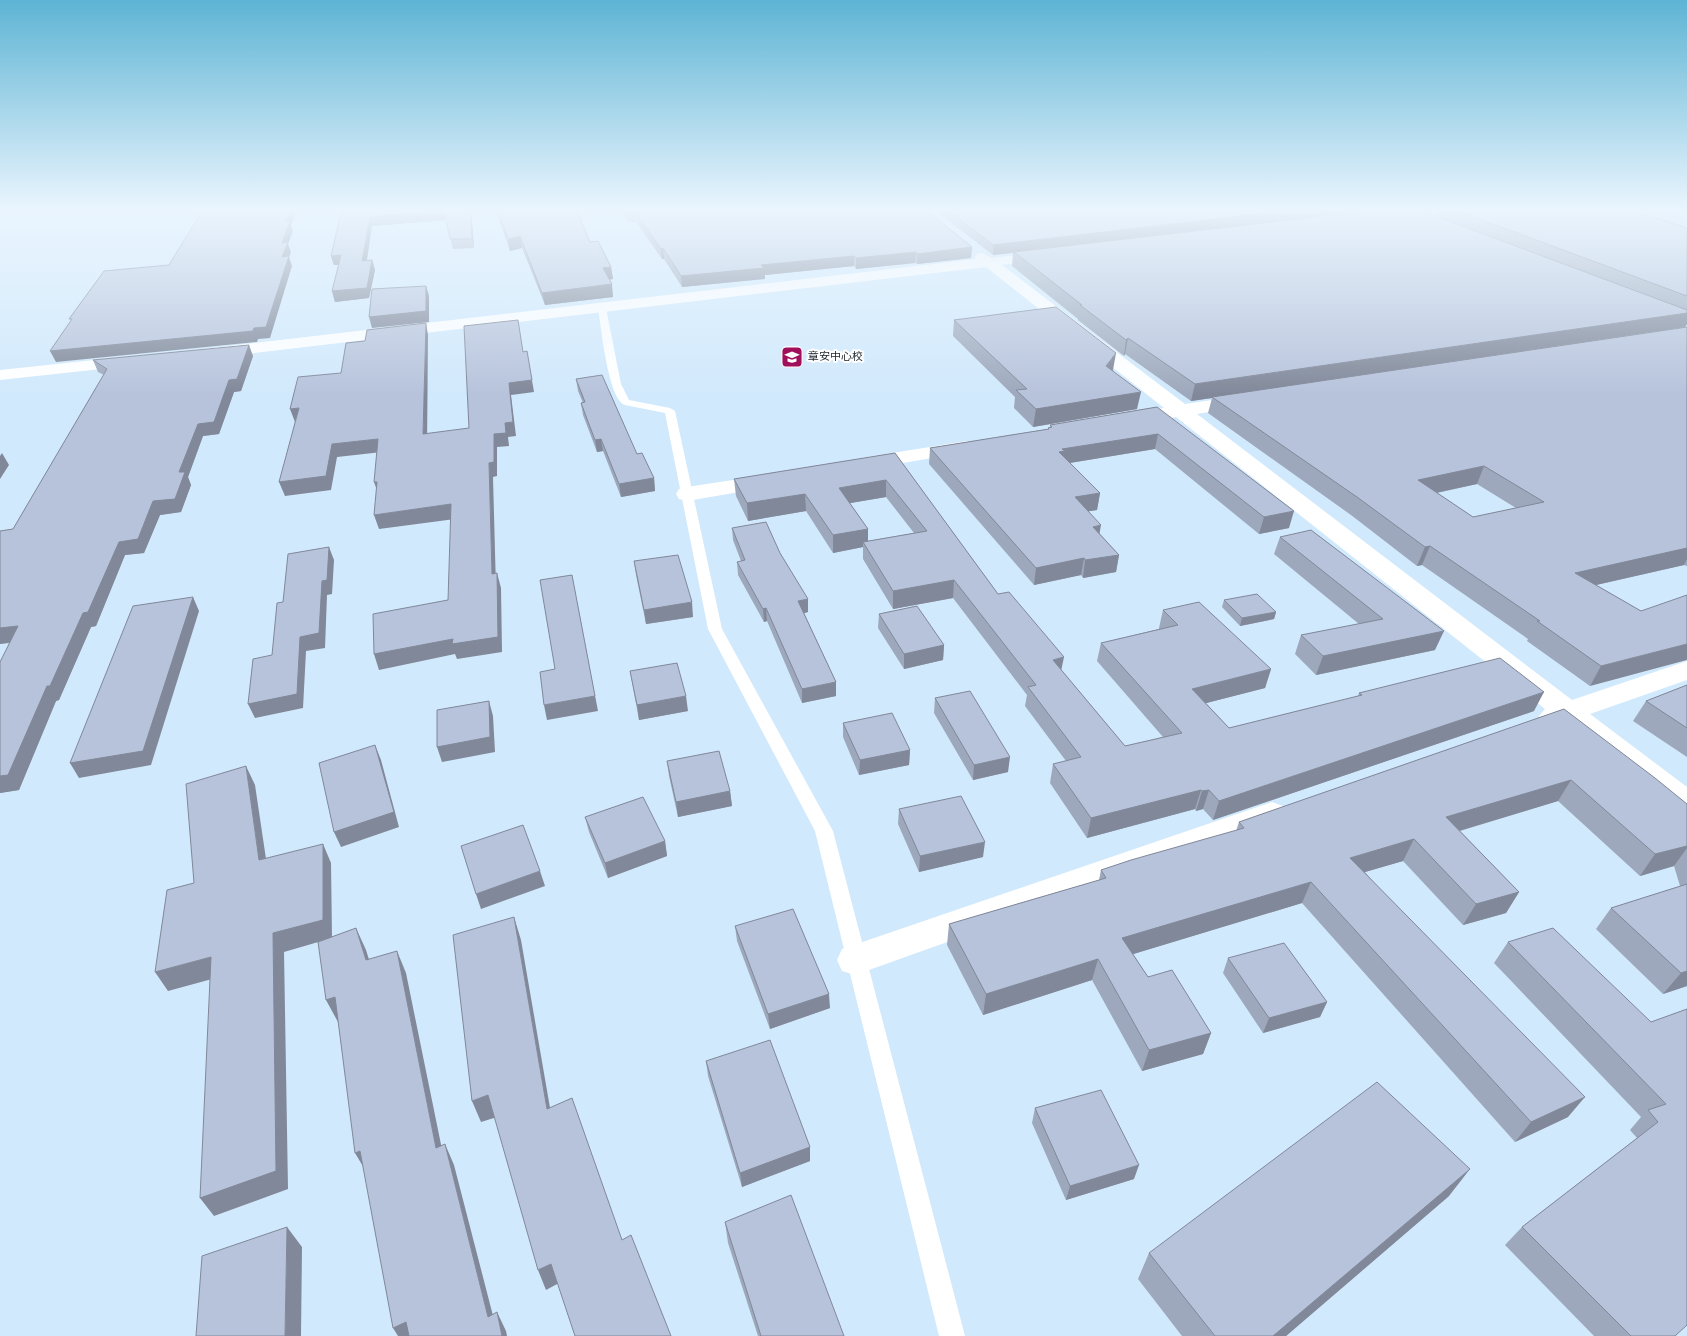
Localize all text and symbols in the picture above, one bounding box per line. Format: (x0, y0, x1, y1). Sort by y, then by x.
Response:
school or university icon: 章安中心校 (780, 345, 804, 369)
place label: 章安中心校 (808, 350, 863, 364)

